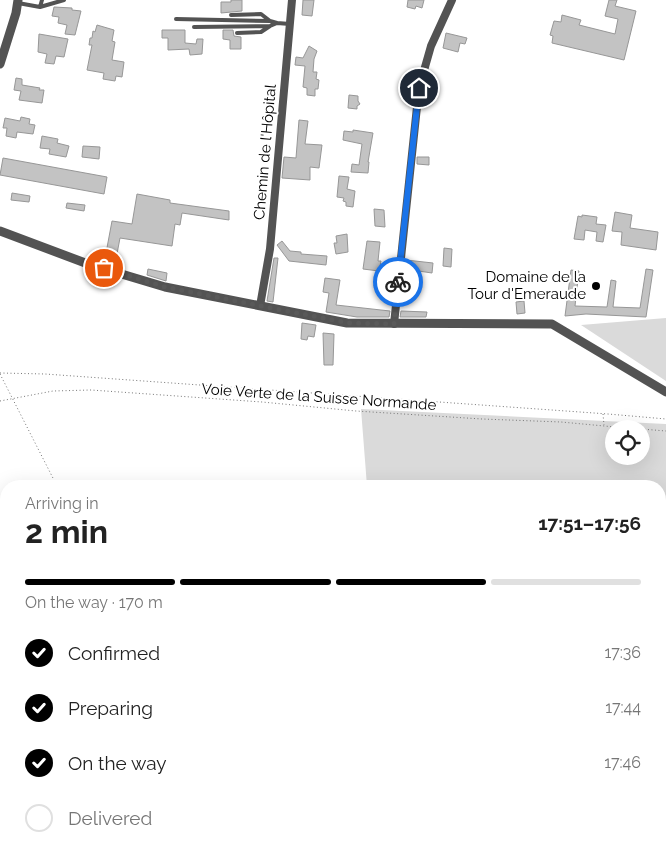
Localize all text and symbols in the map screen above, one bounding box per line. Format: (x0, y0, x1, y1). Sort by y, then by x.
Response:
pin (398, 67, 440, 109)
icon: home (405, 74, 433, 102)
street label: Chemin de l'Hôpital (250, 83, 280, 220)
pin (83, 247, 125, 289)
icon: bag (90, 254, 118, 282)
courier (373, 257, 423, 307)
icon: bike (384, 268, 412, 296)
place label: Domaine de la Tour d'Emeraude (468, 268, 586, 303)
marker: Domaine de la Tour d'Emeraude (590, 280, 602, 292)
street label: Voie Verte de la Suisse Normande (201, 380, 437, 414)
map controls (605, 420, 650, 465)
button: locate (605, 420, 650, 465)
text: Arriving in (25, 494, 99, 513)
text: 17:51–17:56 (538, 512, 641, 534)
text: 2 min (25, 513, 108, 550)
text: On the way · 170 m (25, 593, 163, 612)
icon: check (25, 639, 53, 667)
text: Confirmed (68, 642, 160, 664)
text: 17:36 (604, 643, 641, 662)
icon: check (25, 694, 53, 722)
text: Preparing (68, 697, 153, 719)
text: 17:44 (605, 698, 641, 717)
icon: check (25, 749, 53, 777)
text: On the way (68, 752, 167, 774)
text: 17:46 (604, 753, 641, 772)
text: Delivered (68, 807, 152, 829)

